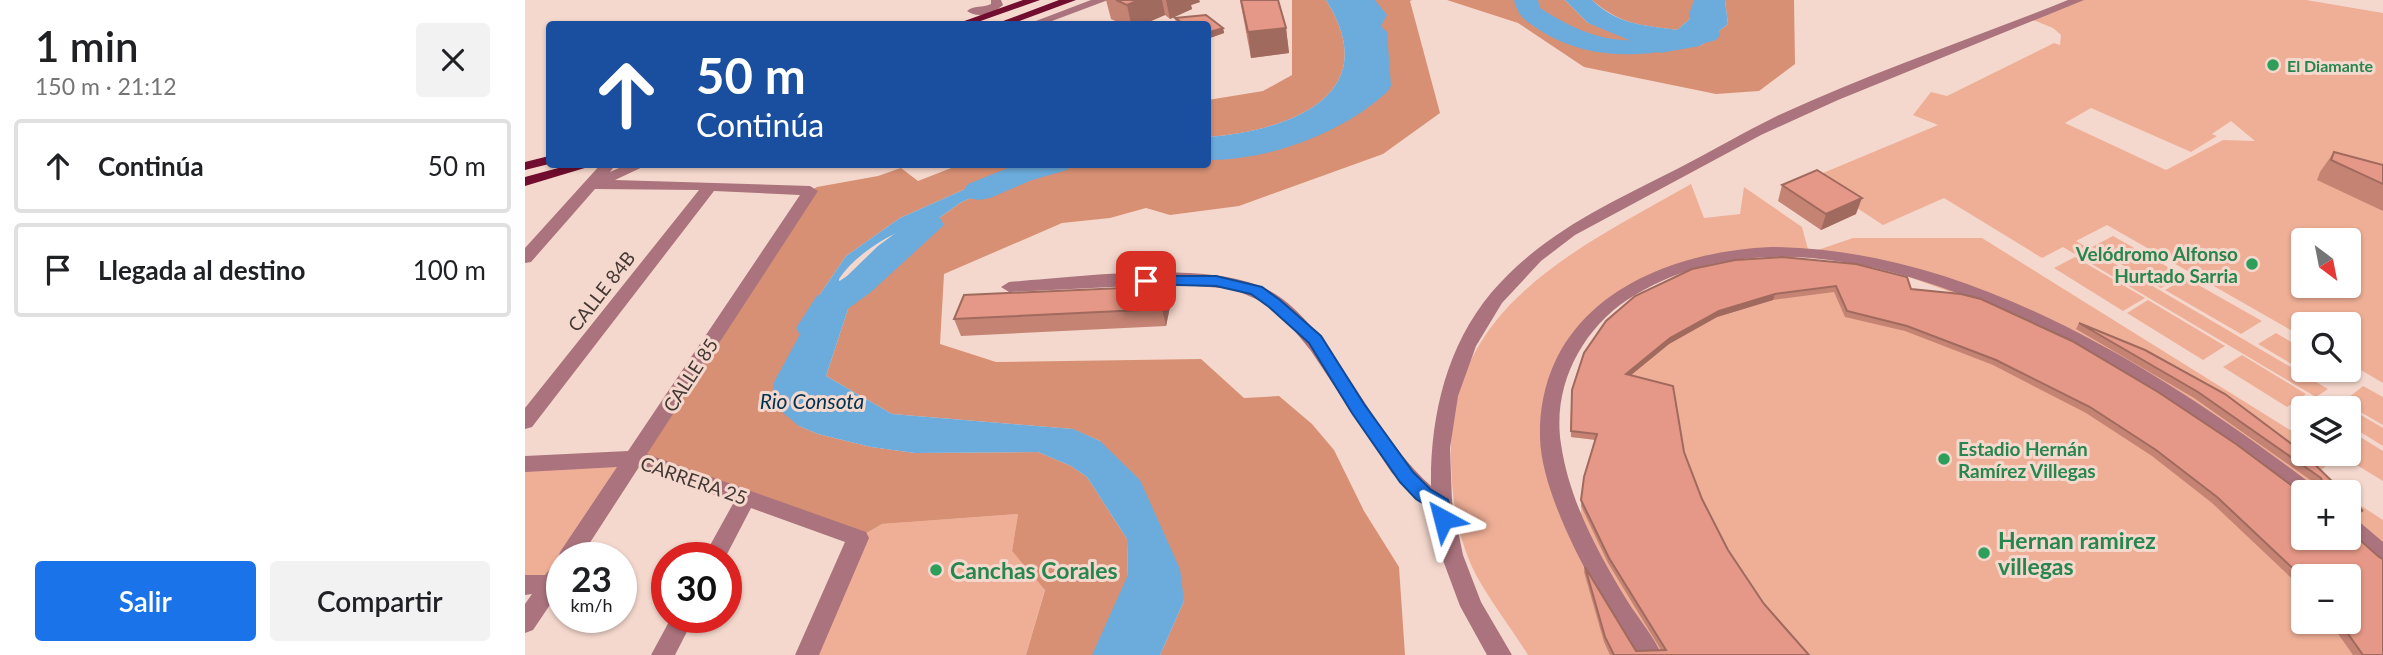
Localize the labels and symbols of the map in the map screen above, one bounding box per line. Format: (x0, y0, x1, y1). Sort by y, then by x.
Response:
place label: El Diamante (2287, 56, 2374, 75)
marker: El Diamante (2265, 57, 2281, 73)
north arrow (2291, 228, 2361, 298)
place label: Velódromo Alfonso Hurtado Sarria (2075, 242, 2238, 287)
street label: CALLE 84B (563, 246, 639, 336)
pin (1116, 251, 1176, 311)
marker: Velódromo Alfonso Hurtado Sarria (2244, 256, 2260, 272)
street label: CALLE 85 (658, 334, 722, 416)
water label: Rio Consota (760, 388, 864, 413)
place label: Estadio Hernán Ramírez Villegas (1958, 437, 2096, 482)
street label: CARRERA 25 (638, 451, 750, 509)
marker: Estadio Hernán Ramírez Villegas (1936, 451, 1952, 467)
position arrow (1406, 482, 1480, 556)
place label: Hernan ramirez villegas (1998, 526, 2156, 580)
speed limit sign: 30 (651, 542, 742, 633)
marker: Hernan ramirez villegas (1976, 545, 1992, 561)
place label: Canchas Corales (950, 556, 1118, 584)
marker: Canchas Corales (928, 562, 944, 578)

